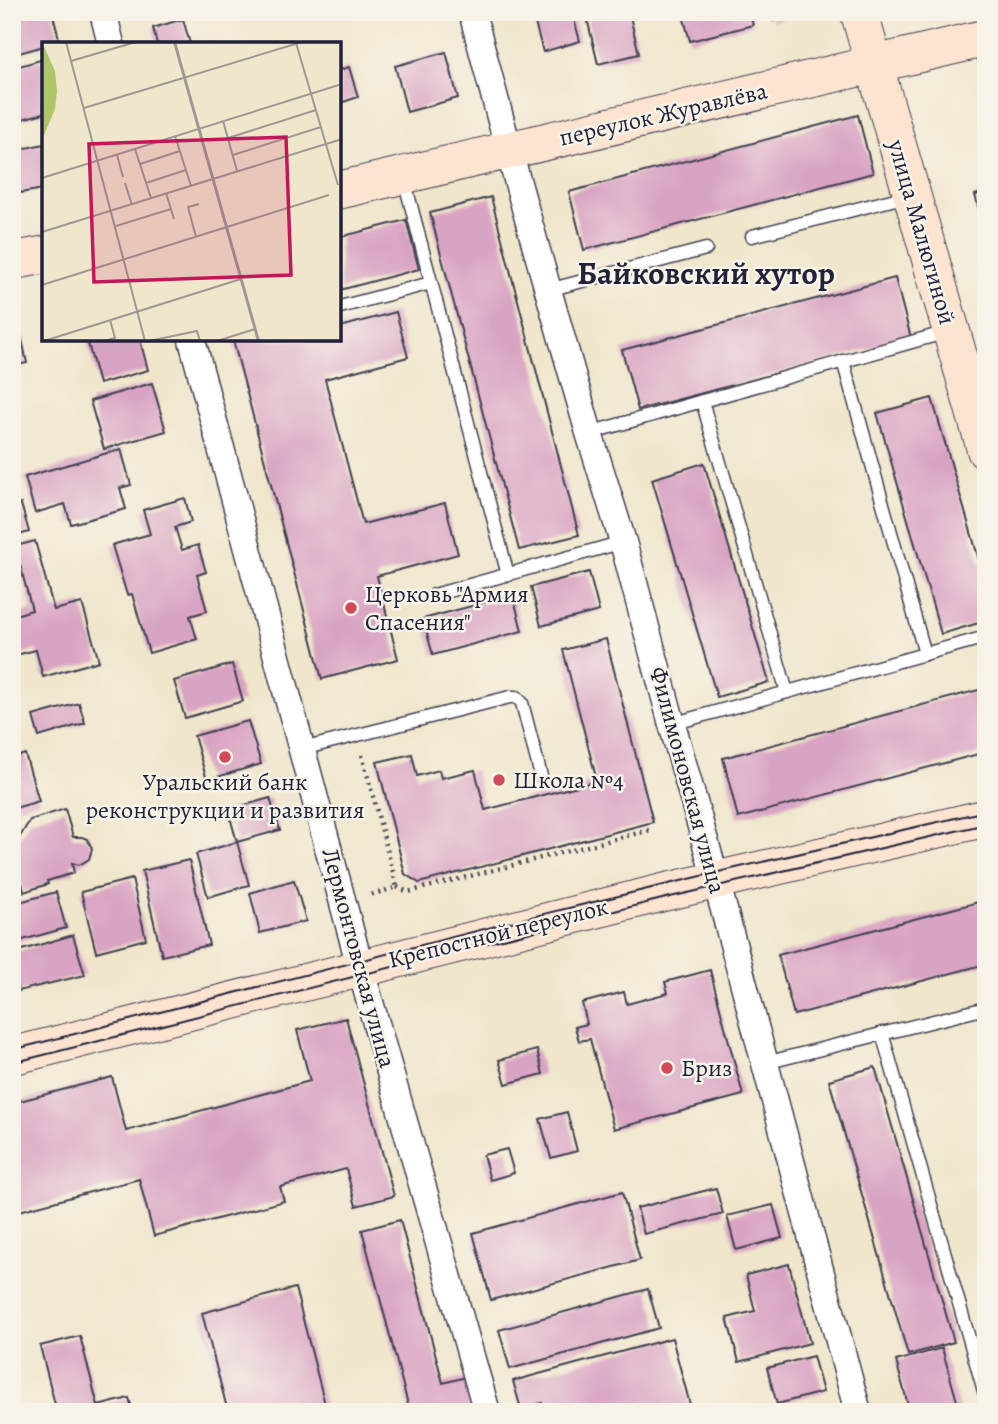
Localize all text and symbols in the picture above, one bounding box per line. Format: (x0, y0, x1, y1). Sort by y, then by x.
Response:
inset map (42, 42, 341, 341)
street label: переулок Журавлёва (556, 74, 770, 154)
street label: улица Малюгиной (880, 135, 964, 328)
district label: Байковский хутор (577, 251, 835, 295)
place label: Церковь "Армия Спасения" (365, 578, 529, 638)
marker: Церковь "Армия Спасения" (343, 600, 359, 616)
street label: Филимоновская улица (642, 663, 734, 897)
marker: Уральский банк реконструкции и развития (217, 749, 233, 765)
place label: Школа №4 (513, 764, 624, 796)
place label: Уральский банк реконструкции и развития (85, 766, 365, 826)
marker: Школа №4 (491, 772, 507, 788)
street label: Лермонтовская улица (314, 845, 404, 1071)
street label: Крепостной переулок (385, 890, 611, 976)
place label: Бриз (681, 1052, 732, 1084)
marker: Бриз (659, 1060, 675, 1076)

